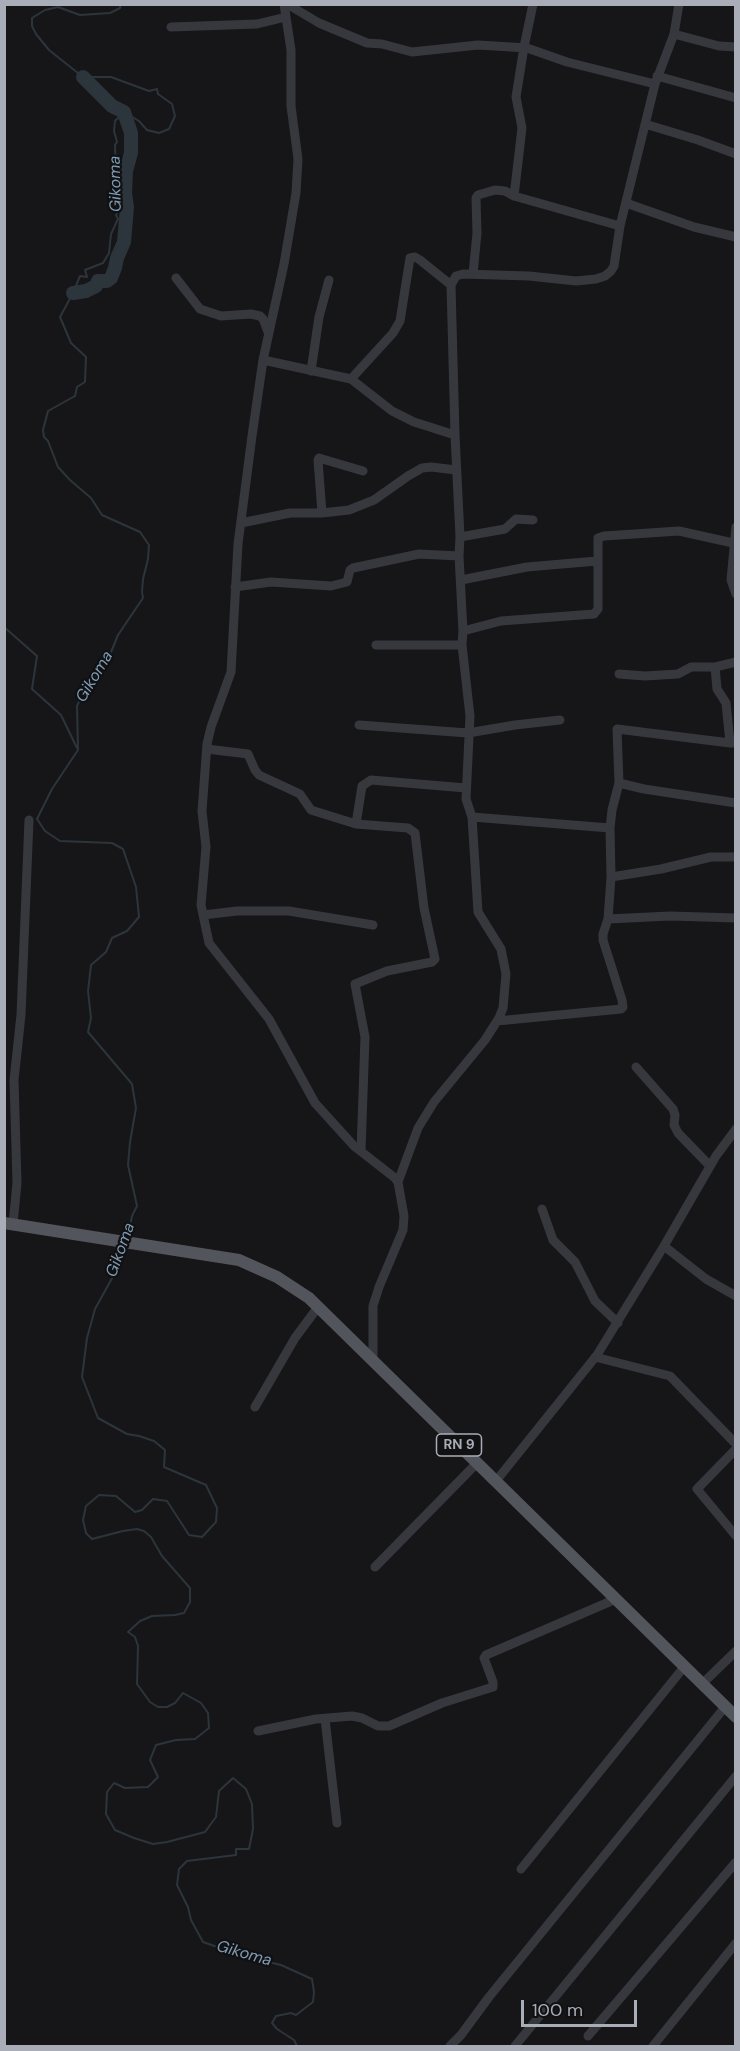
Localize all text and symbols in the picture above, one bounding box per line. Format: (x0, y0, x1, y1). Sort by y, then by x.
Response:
water label: Gikoma (106, 156, 126, 212)
water label: Gikoma (72, 648, 118, 706)
water label: Gikoma (102, 1220, 140, 1280)
road number: RN 9 (436, 1434, 482, 1456)
water label: Gikoma (214, 1937, 274, 1971)
scale bar (524, 1988, 640, 2026)
text: 100 m (532, 1998, 583, 2022)

